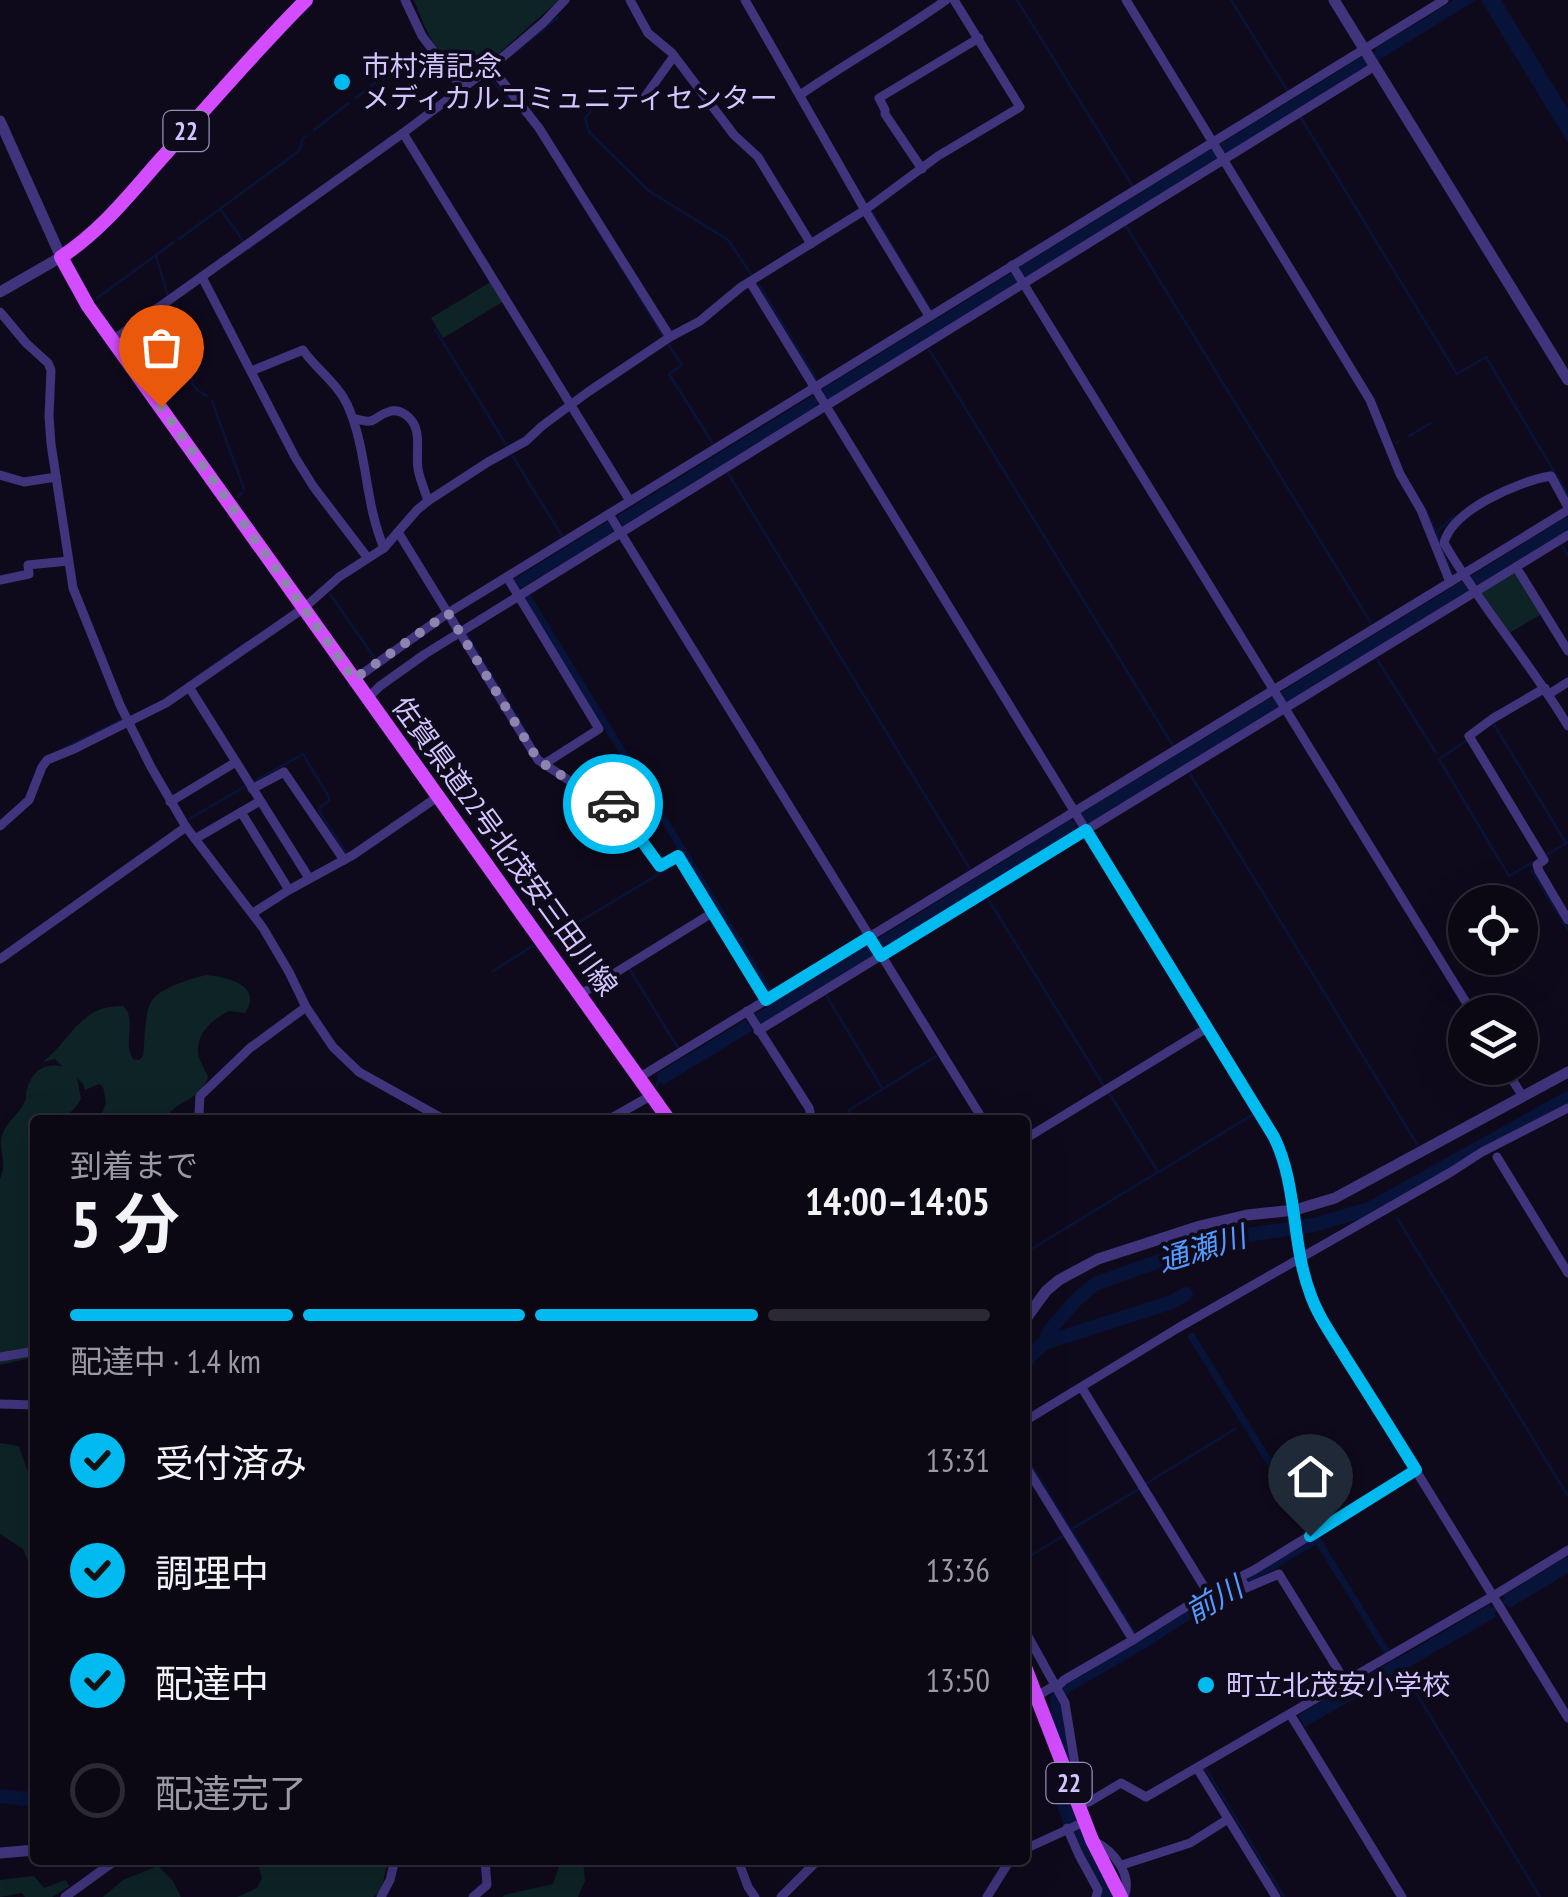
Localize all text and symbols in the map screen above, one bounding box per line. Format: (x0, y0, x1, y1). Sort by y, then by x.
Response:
place label: 市村清記念 メディカルコミュニティセンター (362, 47, 778, 116)
marker: 市村清記念 メディカルコミュニティセンター (331, 71, 353, 93)
road number: 22 (164, 111, 208, 151)
pin (119, 305, 204, 408)
icon: bag (134, 320, 189, 375)
street label: 佐賀県道22号北茂安三田川線 (384, 689, 627, 1003)
courier (563, 754, 663, 854)
icon: car (586, 777, 641, 832)
map controls (1448, 885, 1538, 1085)
button: locate (1448, 885, 1538, 975)
button: layers (1448, 995, 1538, 1085)
text: 到着まで (70, 1144, 198, 1186)
text: 14:00–14:05 (805, 1176, 990, 1225)
text: 5 分 (70, 1181, 179, 1265)
water label: 通瀬川 (1153, 1215, 1253, 1279)
text: 配達中 · 1.4 km (70, 1340, 261, 1382)
icon: check (70, 1433, 125, 1488)
pin (1268, 1434, 1353, 1537)
text: 受付済み (155, 1438, 307, 1487)
text: 13:31 (926, 1439, 990, 1481)
icon: home (1283, 1449, 1338, 1504)
icon: check (70, 1543, 125, 1598)
text: 調理中 (155, 1548, 269, 1597)
text: 13:36 (926, 1549, 990, 1591)
water label: 前川 (1178, 1565, 1252, 1631)
icon: check (70, 1653, 125, 1708)
text: 配達中 (155, 1658, 269, 1707)
text: 13:50 (926, 1659, 990, 1701)
place label: 町立北茂安小学校 (1226, 1666, 1450, 1703)
marker: 町立北茂安小学校 (1195, 1674, 1217, 1696)
road number: 22 (1046, 1763, 1092, 1803)
text: 配達完了 (155, 1768, 307, 1817)

